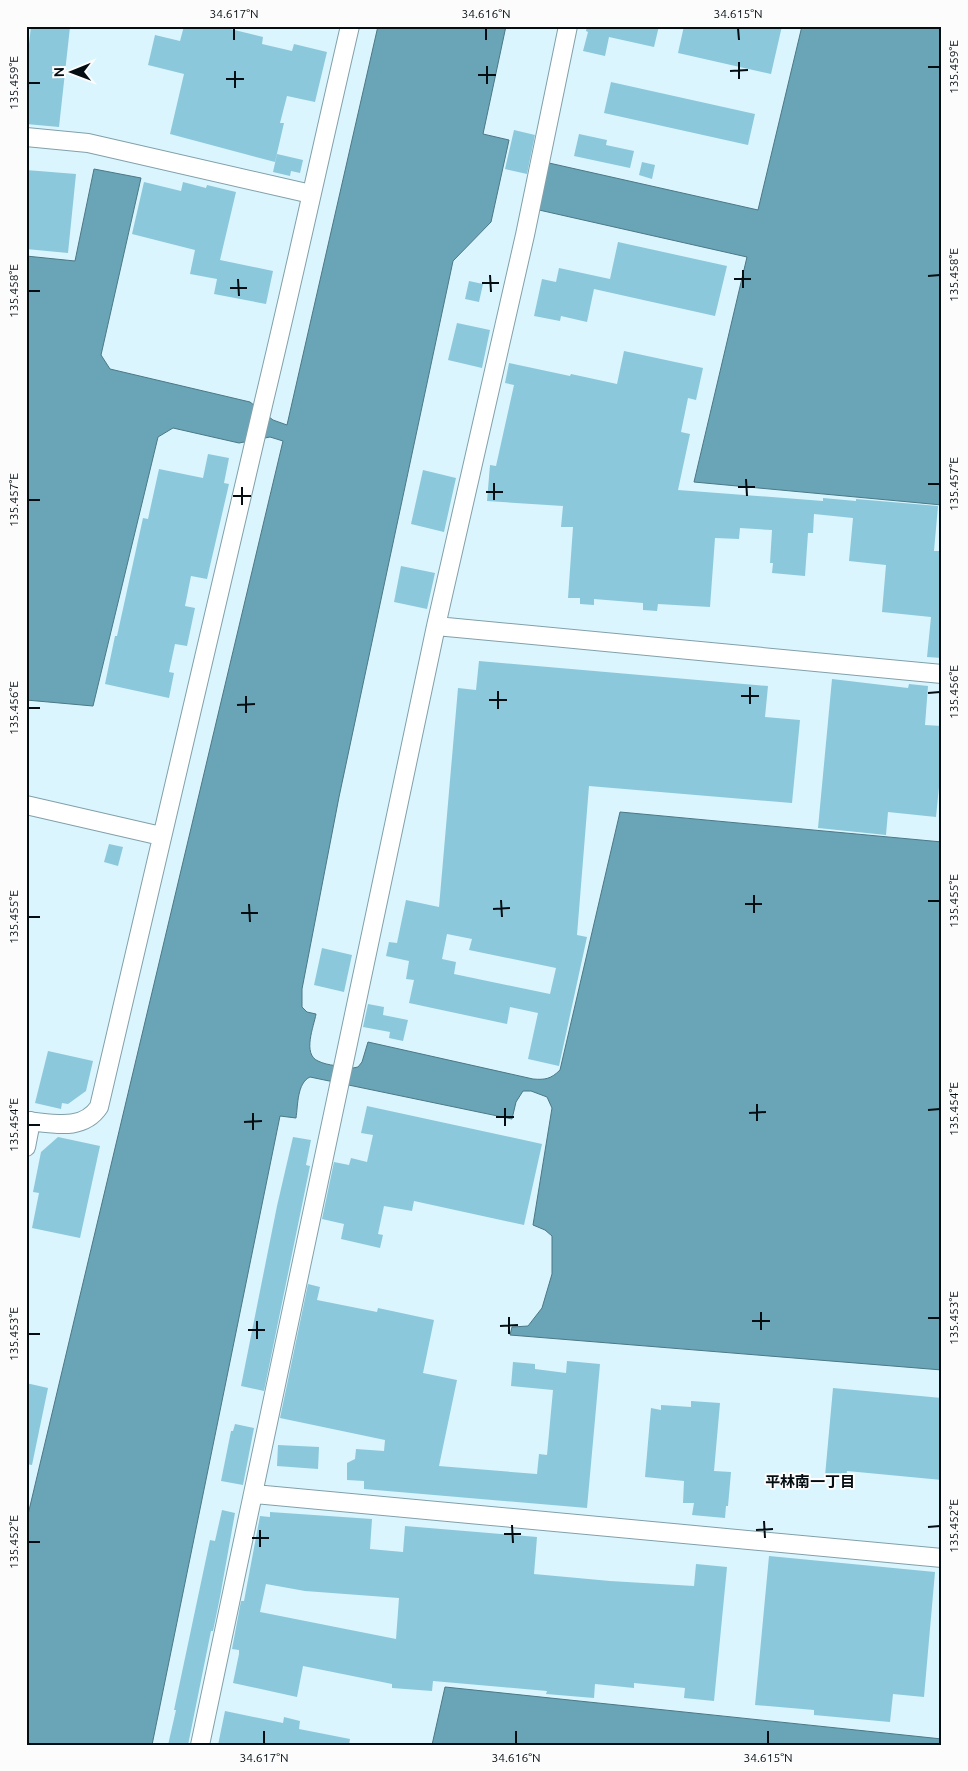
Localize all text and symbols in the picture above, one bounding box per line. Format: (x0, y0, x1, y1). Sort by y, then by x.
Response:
text: 34.617°N (209, 7, 259, 20)
text: 34.616°N (461, 7, 511, 20)
text: 34.615°N (713, 7, 763, 20)
text: 135.459°E (947, 40, 960, 94)
north arrow (48, 48, 98, 98)
text: 135.459°E (7, 56, 20, 110)
text: N (51, 67, 67, 78)
text: 135.458°E (947, 248, 960, 302)
text: 135.458°E (7, 264, 20, 318)
text: 135.457°E (947, 457, 960, 511)
text: 135.457°E (7, 473, 20, 527)
text: 135.456°E (947, 665, 960, 719)
text: 135.456°E (7, 681, 20, 735)
text: 135.455°E (947, 874, 960, 928)
text: 135.455°E (7, 890, 20, 944)
text: 135.454°E (947, 1082, 960, 1136)
text: 135.454°E (7, 1098, 20, 1152)
text: 135.453°E (947, 1291, 960, 1345)
text: 135.453°E (7, 1307, 20, 1361)
district label: 平林南一丁目 (765, 1473, 855, 1490)
text: 135.452°E (947, 1499, 960, 1553)
text: 135.452°E (7, 1515, 20, 1569)
text: 34.617°N (239, 1751, 289, 1764)
text: 34.616°N (491, 1751, 541, 1764)
text: 34.615°N (743, 1751, 793, 1764)

